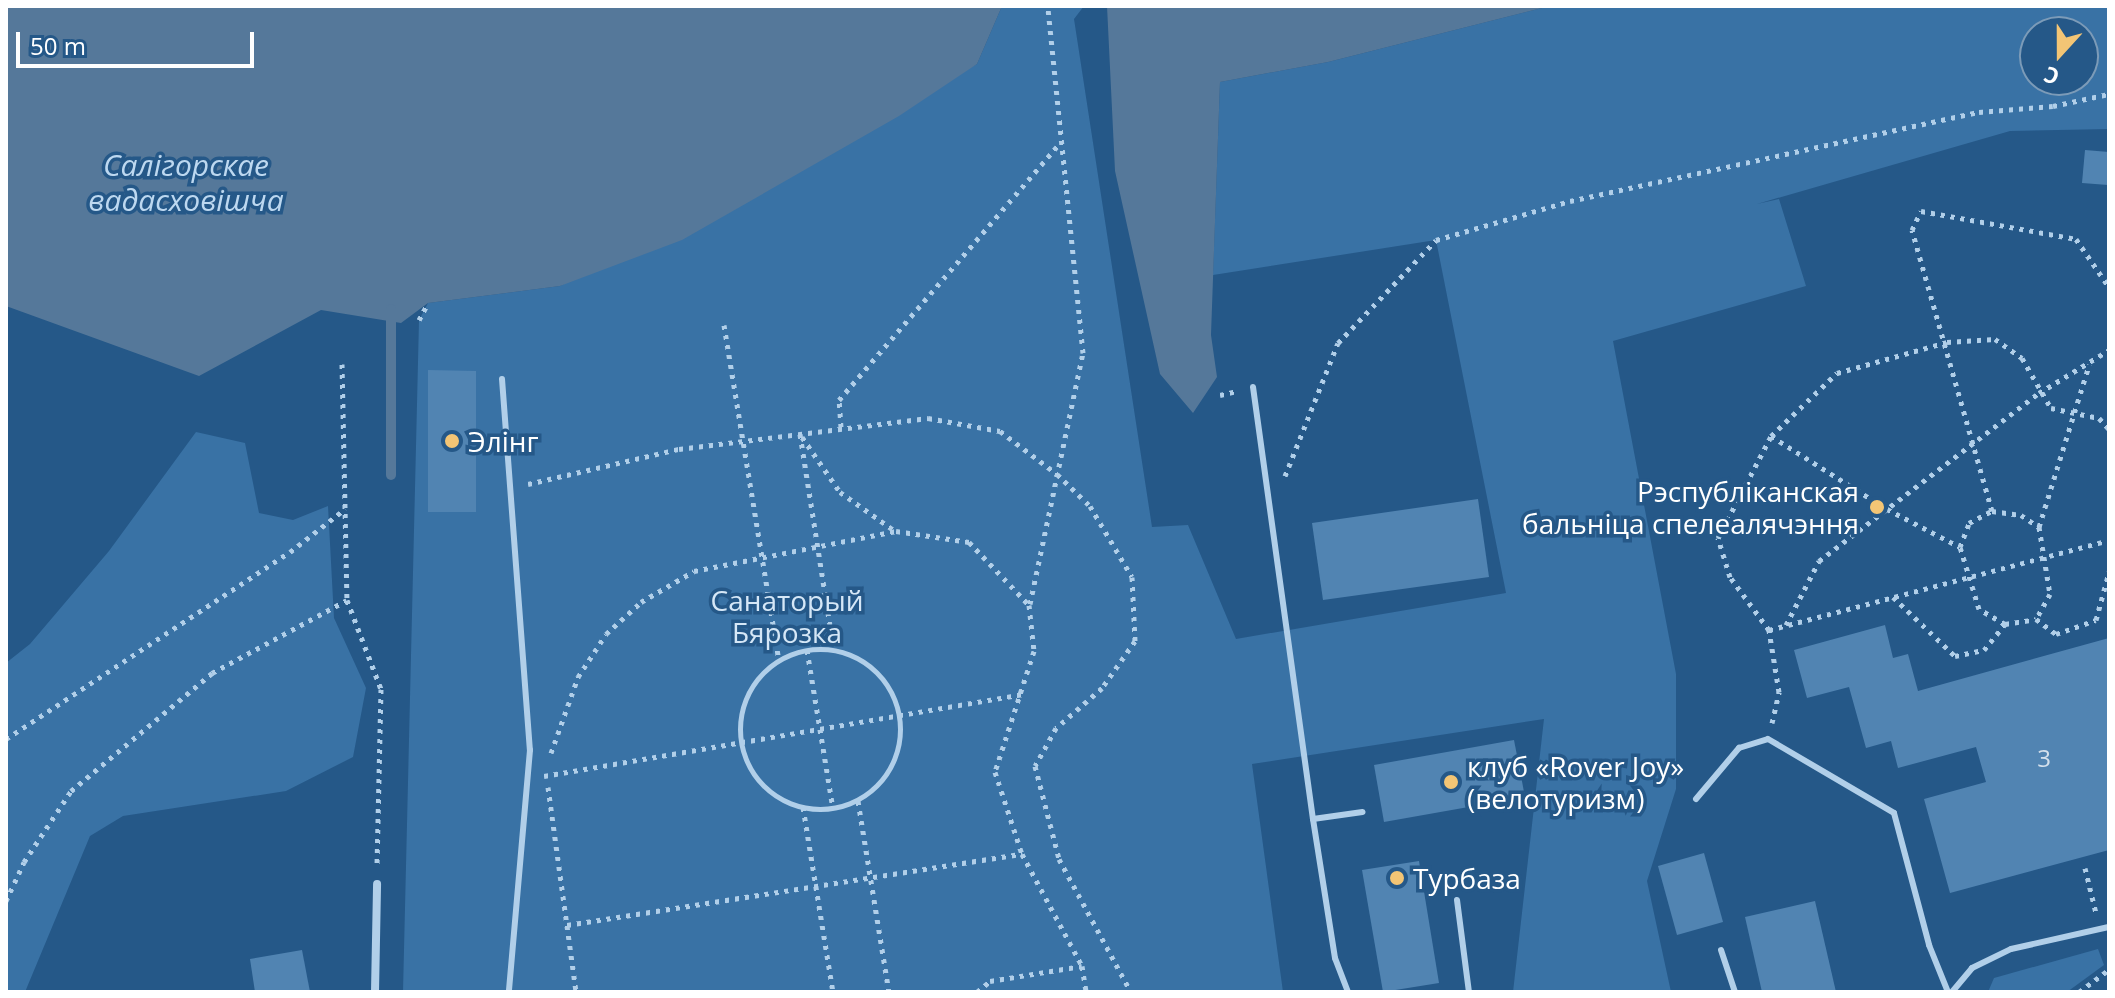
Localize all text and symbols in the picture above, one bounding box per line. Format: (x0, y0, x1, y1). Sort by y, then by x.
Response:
scale bar (20, 16, 258, 66)
north arrow (2019, 16, 2099, 96)
text: 50 m (30, 29, 86, 62)
text: С (2039, 60, 2063, 93)
water label: Салігорскае вадасховішча (88, 147, 284, 218)
place label: Элінг (468, 424, 539, 458)
marker: Элінг (443, 432, 461, 450)
place label: Рэспубліканская бальніца спелеалячэння (1522, 474, 1859, 540)
marker: Рэспубліканская бальніца спелеалячэння (1866, 496, 1888, 518)
park label: Санаторый Бярозка (711, 583, 863, 649)
house number: 3 (2037, 744, 2051, 772)
place label: клуб «Rover Joy» (велотуризм) (1467, 749, 1684, 815)
marker: клуб «Rover Joy» (велотуризм) (1442, 773, 1460, 791)
place label: Турбаза (1413, 861, 1521, 895)
marker: Турбаза (1388, 869, 1406, 887)

